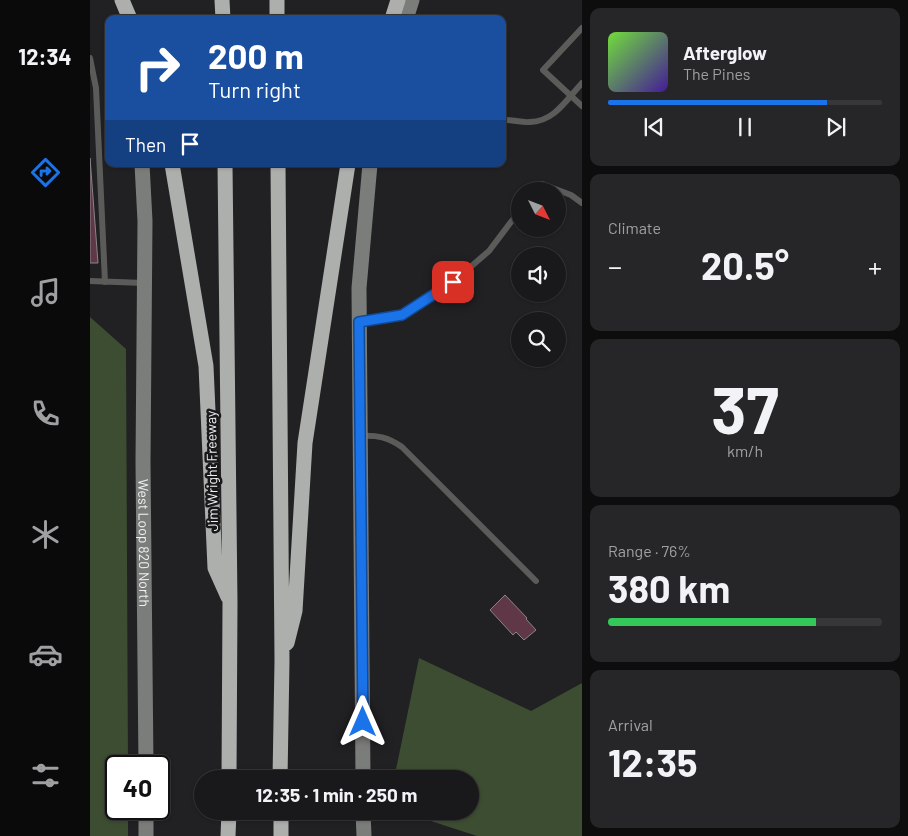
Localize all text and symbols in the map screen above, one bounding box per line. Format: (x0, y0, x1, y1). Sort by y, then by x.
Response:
text: 200 m (208, 34, 304, 76)
icon: right (125, 35, 190, 100)
text: Afterglow (683, 41, 767, 64)
text: 12:34 (18, 43, 72, 69)
text: The Pines (683, 64, 751, 83)
text: Turn right (208, 76, 301, 102)
icon: previous (640, 113, 668, 141)
icon: pause (731, 113, 759, 141)
icon: next (822, 113, 850, 141)
icon: arrive (176, 130, 204, 158)
text: Then (125, 133, 166, 156)
icon: directions (28, 155, 63, 190)
north arrow (511, 182, 566, 238)
map controls (511, 182, 566, 367)
text: Climate (608, 218, 661, 237)
text: 20.5° (701, 242, 789, 288)
button: sound (511, 247, 566, 302)
text: − (608, 249, 622, 283)
text: + (868, 249, 882, 283)
pin (432, 261, 474, 303)
icon: arrive (439, 268, 467, 296)
icon: music (28, 275, 63, 310)
button: search (511, 312, 566, 367)
text: 37 (711, 369, 779, 447)
icon: phone (28, 396, 63, 431)
street label: Jim Wright Freeway (202, 410, 221, 532)
text: km/h (727, 441, 763, 460)
street label: West Loop 820 North (135, 479, 153, 607)
icon: climate (28, 517, 63, 552)
text: Range · 76% (608, 541, 691, 560)
text: 380 km (608, 565, 730, 611)
icon: car (28, 637, 63, 672)
position arrow (336, 695, 388, 747)
text: Arrival (608, 715, 653, 734)
text: 12:35 (608, 739, 698, 785)
speed limit sign: 40 (105, 755, 170, 820)
icon: filters (28, 758, 63, 793)
text: 12:35 · 1 min · 250 m (256, 783, 417, 806)

